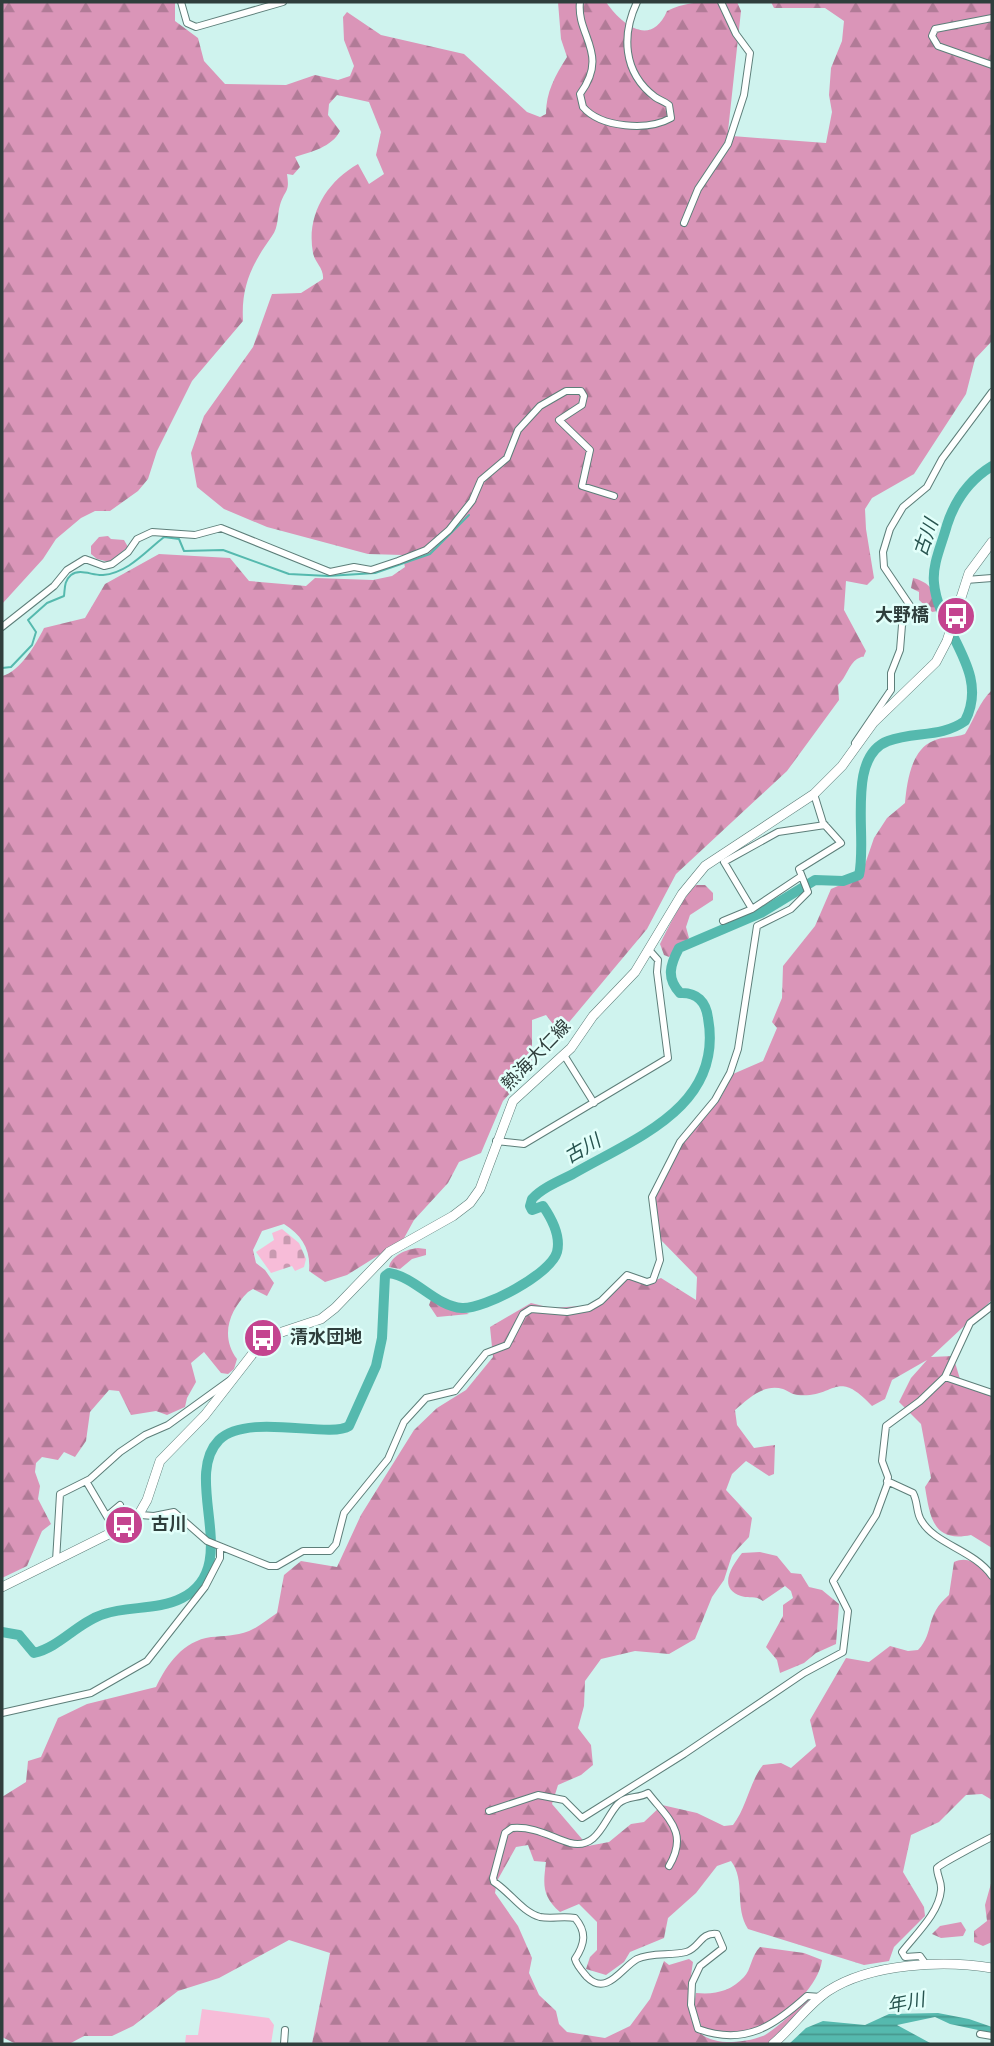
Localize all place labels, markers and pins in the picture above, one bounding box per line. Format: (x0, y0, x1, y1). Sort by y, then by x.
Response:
bus stop icon: 大野橋 (935, 595, 977, 637)
place label: 大野橋 (875, 605, 929, 628)
bus stop icon: 清水団地 (242, 1317, 284, 1359)
place label: 清水団地 (290, 1327, 362, 1350)
bus stop icon: 古川 (103, 1504, 145, 1546)
place label: 古川 (151, 1514, 187, 1537)

